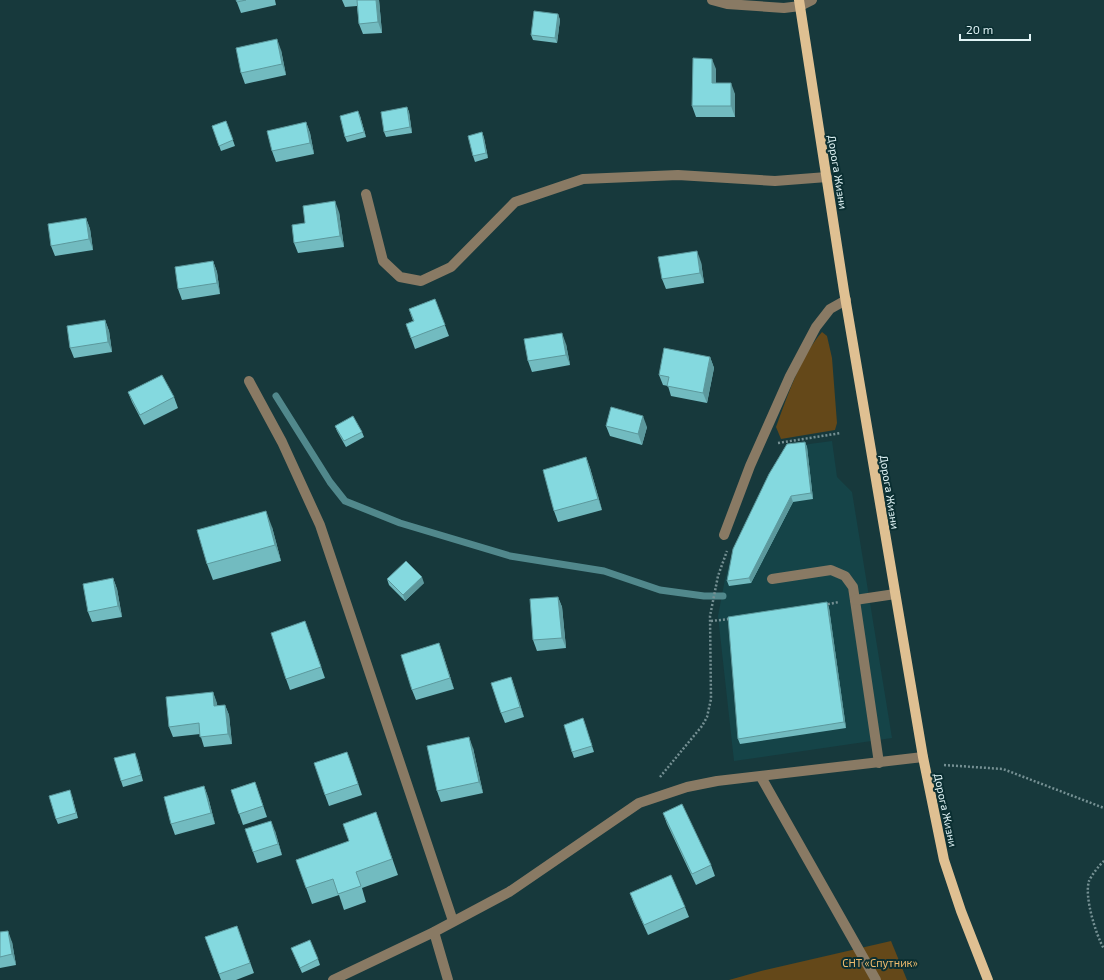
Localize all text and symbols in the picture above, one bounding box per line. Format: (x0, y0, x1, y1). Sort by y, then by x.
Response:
scale bar (960, 16, 1030, 42)
text: 20 m (966, 22, 993, 36)
street label: Дорога Жизни (826, 134, 850, 210)
street label: Дорога Жизни (878, 454, 902, 530)
street label: Дорога Жизни (932, 772, 960, 848)
park label: СНТ «Спутник» (842, 956, 918, 970)

